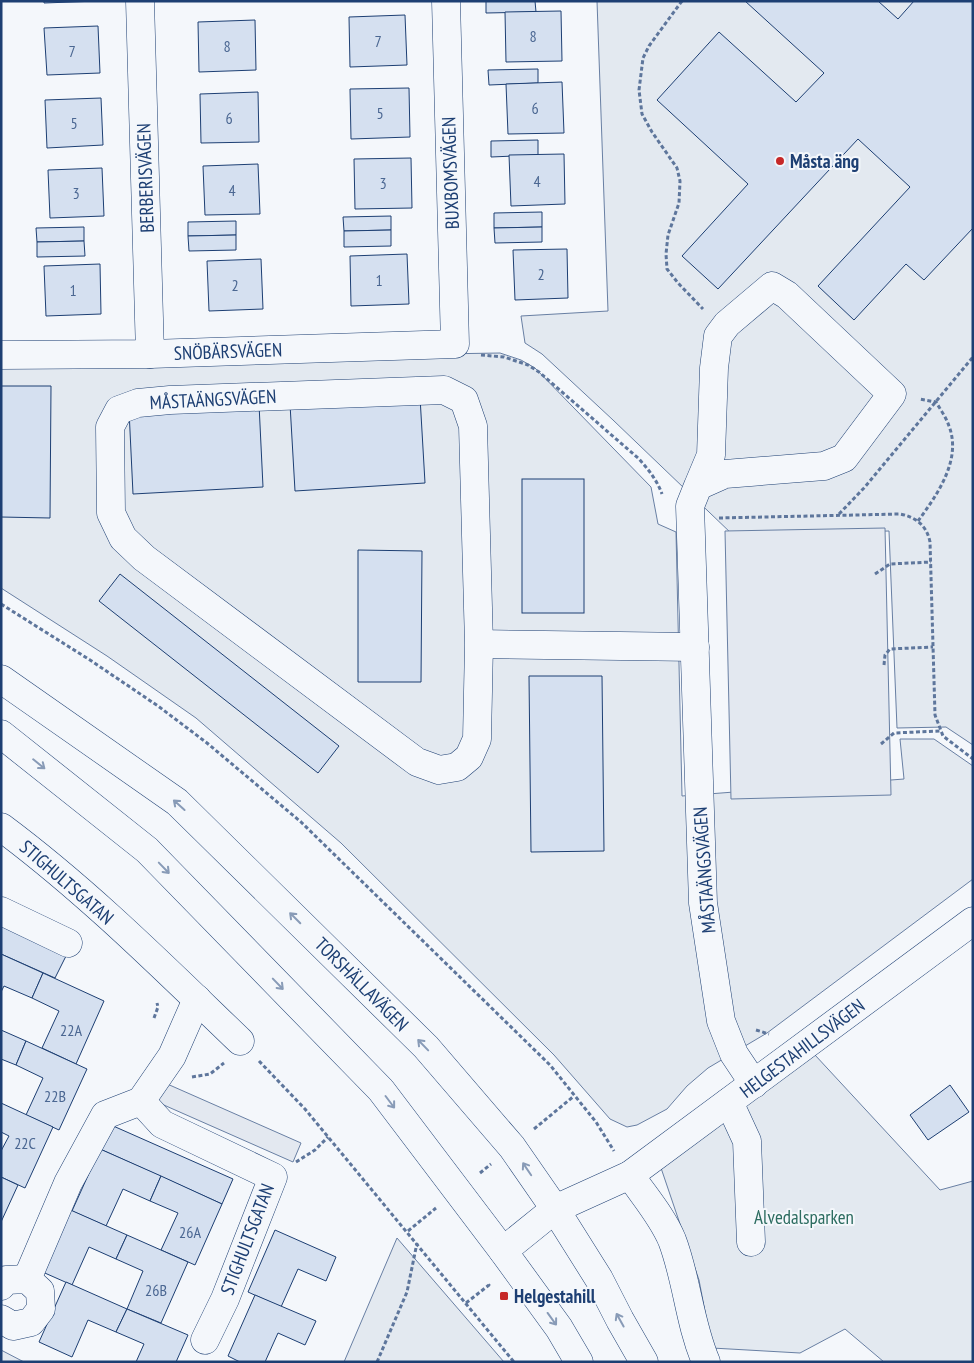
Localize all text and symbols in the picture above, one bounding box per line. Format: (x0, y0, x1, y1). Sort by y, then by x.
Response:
house number: 8 (529, 26, 537, 46)
house number: 7 (374, 31, 382, 51)
house number: 8 (223, 36, 231, 56)
house number: 7 (68, 41, 76, 61)
house number: 6 (531, 98, 539, 118)
house number: 5 (376, 103, 384, 123)
house number: 6 (225, 108, 233, 128)
house number: 5 (70, 113, 78, 133)
street label: BUXBOMSVÄGEN (436, 116, 464, 230)
street label: BERBERISVÄGEN (131, 123, 159, 233)
place label: Måsta äng (790, 149, 859, 173)
marker: Måsta äng (774, 155, 786, 167)
house number: 4 (533, 171, 541, 191)
house number: 3 (379, 173, 387, 193)
house number: 4 (228, 180, 236, 200)
house number: 3 (72, 183, 80, 203)
house number: 2 (537, 264, 545, 284)
house number: 1 (375, 270, 383, 290)
house number: 2 (231, 275, 239, 295)
house number: 1 (69, 280, 77, 300)
street label: SNÖBÄRSVÄGEN (173, 337, 283, 365)
street label: MÅSTAÄNGSVÄGEN (149, 384, 277, 414)
one-way arrow (33, 759, 46, 770)
one-way arrow (172, 799, 185, 810)
street label: MÅSTAÄNGSVÄGEN (688, 806, 720, 934)
street label: STIGHULTSGATAN (15, 835, 119, 929)
one-way arrow (158, 862, 171, 874)
one-way arrow (288, 912, 301, 924)
street label: TORSHÄLLAVÄGEN (310, 932, 414, 1036)
one-way arrow (272, 978, 284, 991)
street label: HELGESTAHILLSVÄGEN (735, 993, 869, 1103)
house number: 22A (60, 1020, 82, 1040)
one-way arrow (417, 1038, 429, 1051)
house number: 22B (44, 1086, 66, 1106)
one-way arrow (385, 1095, 395, 1109)
house number: 22C (14, 1133, 36, 1153)
one-way arrow (522, 1162, 532, 1176)
street label: STIGHULTSGATAN (215, 1180, 279, 1298)
park label: Alvedalsparken (754, 1205, 854, 1229)
house number: 26A (179, 1222, 201, 1242)
house number: 26B (145, 1280, 167, 1300)
place label: Helgestahill (514, 1284, 596, 1308)
marker: Helgestahill (498, 1290, 510, 1302)
one-way arrow (547, 1311, 557, 1325)
one-way arrow (615, 1312, 625, 1327)

